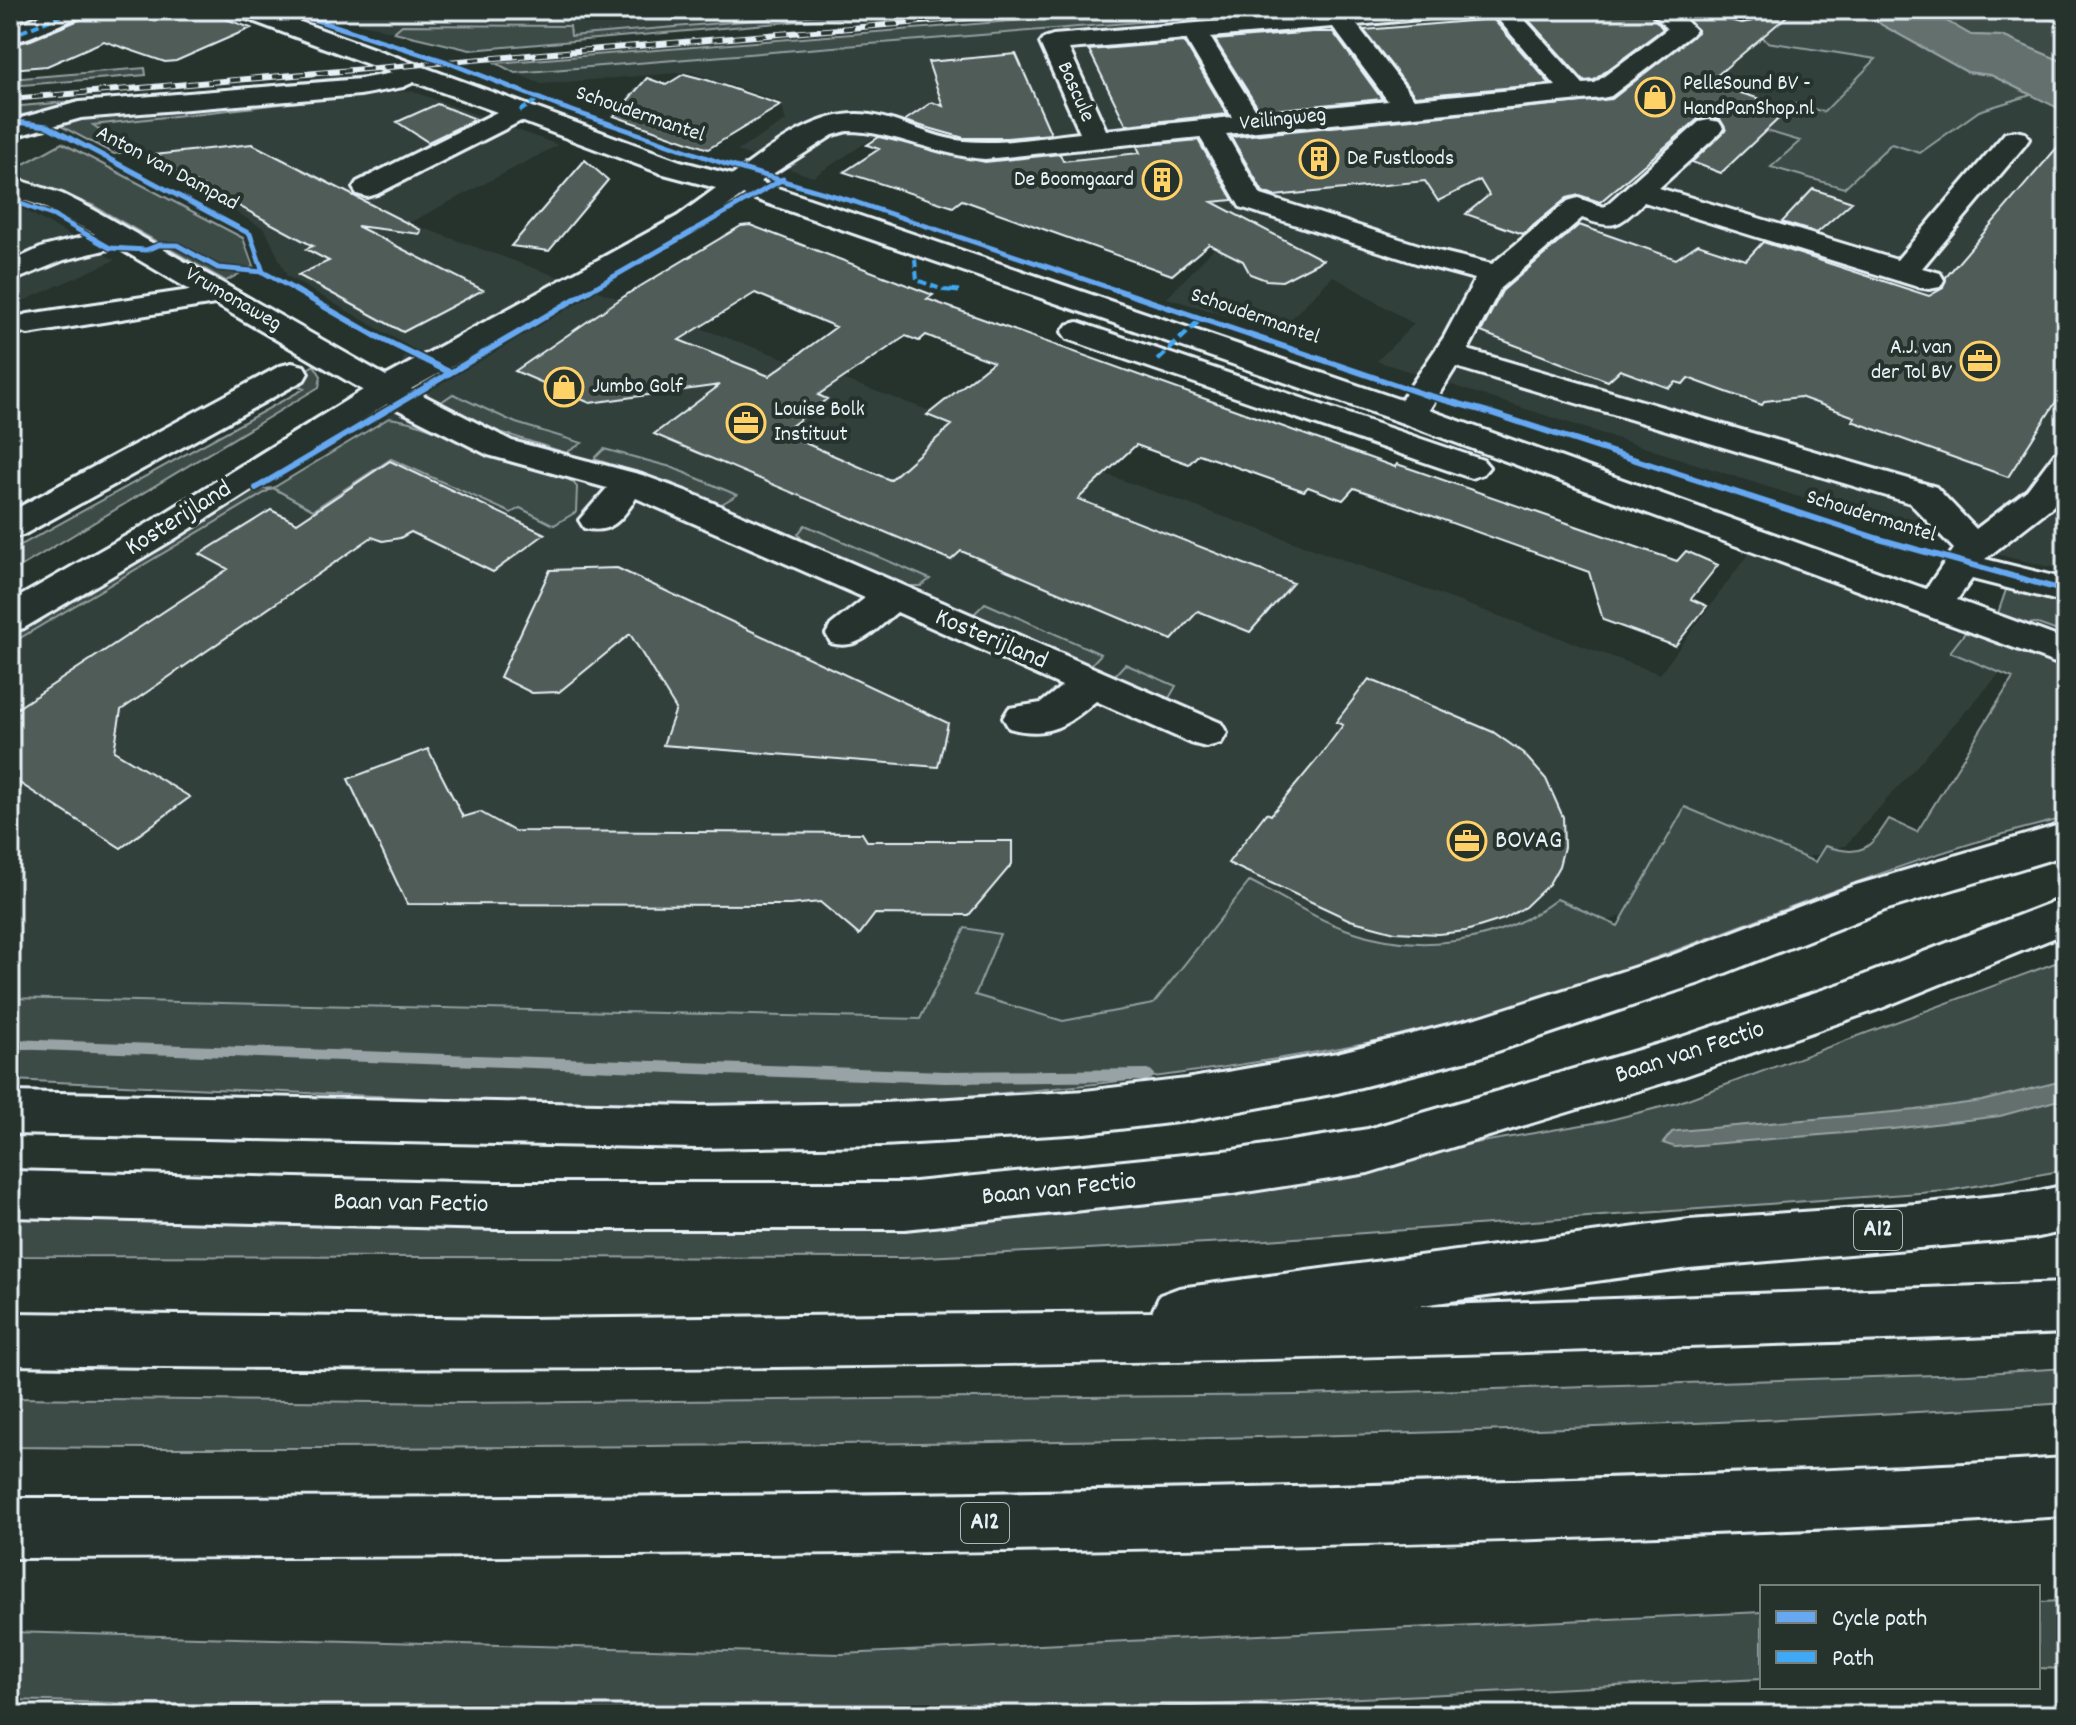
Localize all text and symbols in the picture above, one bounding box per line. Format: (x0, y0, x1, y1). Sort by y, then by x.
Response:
street label: Bascule (1048, 57, 1102, 127)
place label: PelleSound BV - HandPanShop.nl (1683, 69, 1814, 125)
shop icon: PelleSound BV - HandPanShop.nl (1634, 76, 1676, 118)
street label: Schoudermantel (571, 78, 709, 152)
street label: Veilingweg (1238, 100, 1328, 140)
street label: Anton van Dampad (90, 118, 244, 220)
building icon: De Fustloods (1298, 138, 1340, 180)
place label: De Fustloods (1347, 144, 1454, 175)
building icon: De Boomgaard (1141, 159, 1183, 201)
place label: De Boomgaard (1014, 165, 1134, 196)
street label: Vrumonaweg (179, 260, 287, 340)
street label: Schoudermantel (1186, 280, 1324, 354)
place label: A.J. van der Tol BV (1871, 333, 1952, 389)
office icon: A.J. van der Tol BV (1959, 340, 2001, 382)
shop icon: Jumbo Golf (543, 366, 585, 408)
place label: Jumbo Golf (592, 372, 684, 403)
place label: Louise Bolk Instituut (774, 395, 865, 451)
office icon: Louise Bolk Instituut (725, 402, 767, 444)
street label: Kosterijland (119, 472, 239, 566)
street label: Schoudermantel (1802, 482, 1940, 552)
street label: Kosterijland (929, 600, 1053, 680)
office icon: BOVAG (1446, 820, 1488, 862)
place label: BOVAG (1495, 823, 1562, 860)
street label: Baan van Fectio (1611, 1011, 1769, 1095)
street label: Baan van Fectio (980, 1163, 1138, 1217)
street label: Baan van Fectio (333, 1184, 489, 1224)
road number: A12 (1854, 1210, 1902, 1250)
road number: A12 (961, 1503, 1009, 1543)
legend (1760, 1585, 2040, 1689)
text: Cycle path (1832, 1603, 1927, 1637)
text: Path (1832, 1643, 1874, 1677)

